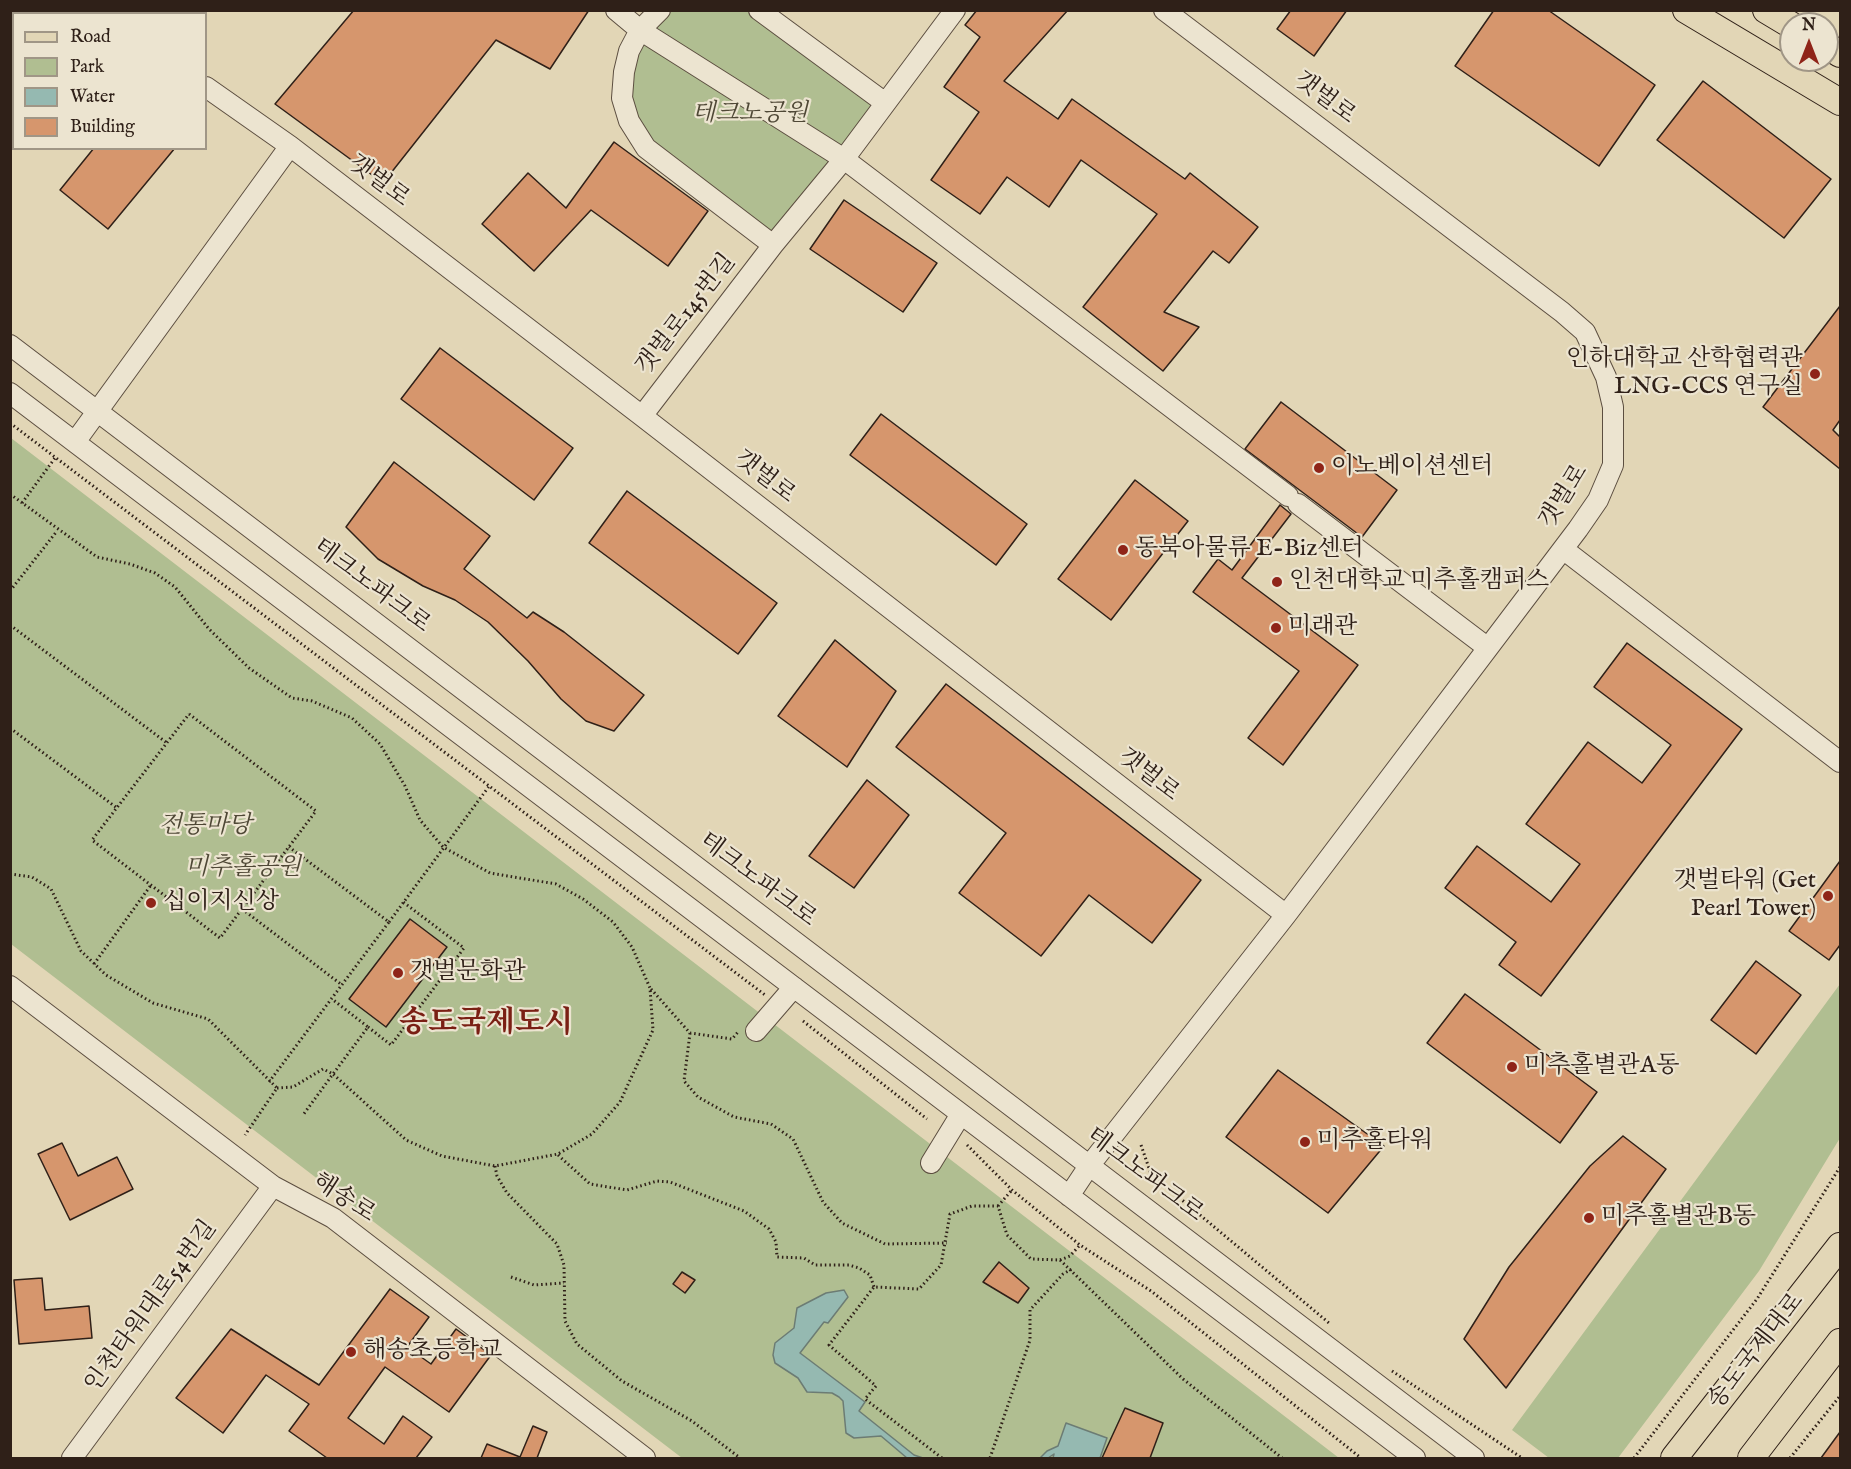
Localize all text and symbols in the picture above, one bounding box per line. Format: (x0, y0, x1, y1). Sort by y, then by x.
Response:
legend (12, 12, 207, 150)
north arrow (1779, 12, 1839, 72)
text: N (1802, 16, 1816, 36)
text: Road (70, 26, 111, 49)
text: Park (70, 56, 104, 79)
street label: 갯벌로 (1288, 67, 1360, 131)
text: Water (70, 86, 115, 109)
park label: 테크노공원 (692, 101, 808, 129)
text: Building (70, 116, 135, 139)
street label: 갯벌로 (342, 150, 414, 214)
street label: 갯벌로145번길 (631, 249, 743, 381)
place label: 인하대학교 산학협력관 LNG-CCS 연구실 (1566, 346, 1803, 402)
marker: 인하대학교 산학협력관 LNG-CCS 연구실 (1808, 367, 1822, 381)
street label: 갯벌로 (728, 445, 800, 511)
place label: 이노베이션센터 (1331, 454, 1493, 482)
street label: 갯벌로 (1534, 460, 1596, 534)
marker: 이노베이션센터 (1312, 461, 1326, 475)
street label: 테크노파크로 (307, 534, 435, 640)
place label: 동북아물류 E-Biz센터 (1135, 536, 1364, 564)
marker: 동북아물류 E-Biz센터 (1116, 543, 1130, 557)
place label: 인천대학교 미추홀캠퍼스 (1289, 568, 1549, 596)
marker: 인천대학교 미추홀캠퍼스 (1270, 575, 1284, 589)
place label: 미래관 (1288, 614, 1358, 642)
marker: 미래관 (1269, 621, 1283, 635)
street label: 갯벌로 (1112, 743, 1184, 809)
park label: 전통마당 (159, 813, 251, 841)
street label: 테크노파크로 (693, 828, 821, 934)
park label: 미추홀공원 (185, 855, 301, 883)
place label: 갯벌타워 (Get Pearl Tower) (1674, 868, 1816, 924)
place label: 십이지신상 (163, 889, 279, 917)
marker: 갯벌타워 (Get Pearl Tower) (1821, 889, 1835, 903)
marker: 십이지신상 (144, 896, 158, 910)
place label: 갯벌문화관 (410, 959, 526, 987)
marker: 갯벌문화관 (391, 966, 405, 980)
district label: 송도국제도시 (399, 1007, 573, 1043)
place label: 미추홀별관A동 (1524, 1053, 1679, 1081)
marker: 미추홀별관A동 (1505, 1060, 1519, 1074)
street label: 테크노파크로 (1080, 1123, 1208, 1229)
place label: 미추홀타워 (1317, 1128, 1433, 1156)
marker: 미추홀타워 (1298, 1135, 1312, 1149)
street label: 해송로 (306, 1168, 380, 1230)
place label: 미추홀별관B동 (1601, 1204, 1756, 1232)
marker: 미추홀별관B동 (1582, 1211, 1596, 1225)
street label: 인천타워대로54번길 (80, 1215, 224, 1399)
street label: 송도국제대로 (1703, 1288, 1811, 1416)
place label: 해송초등학교 (363, 1338, 502, 1366)
marker: 해송초등학교 (344, 1345, 358, 1359)

